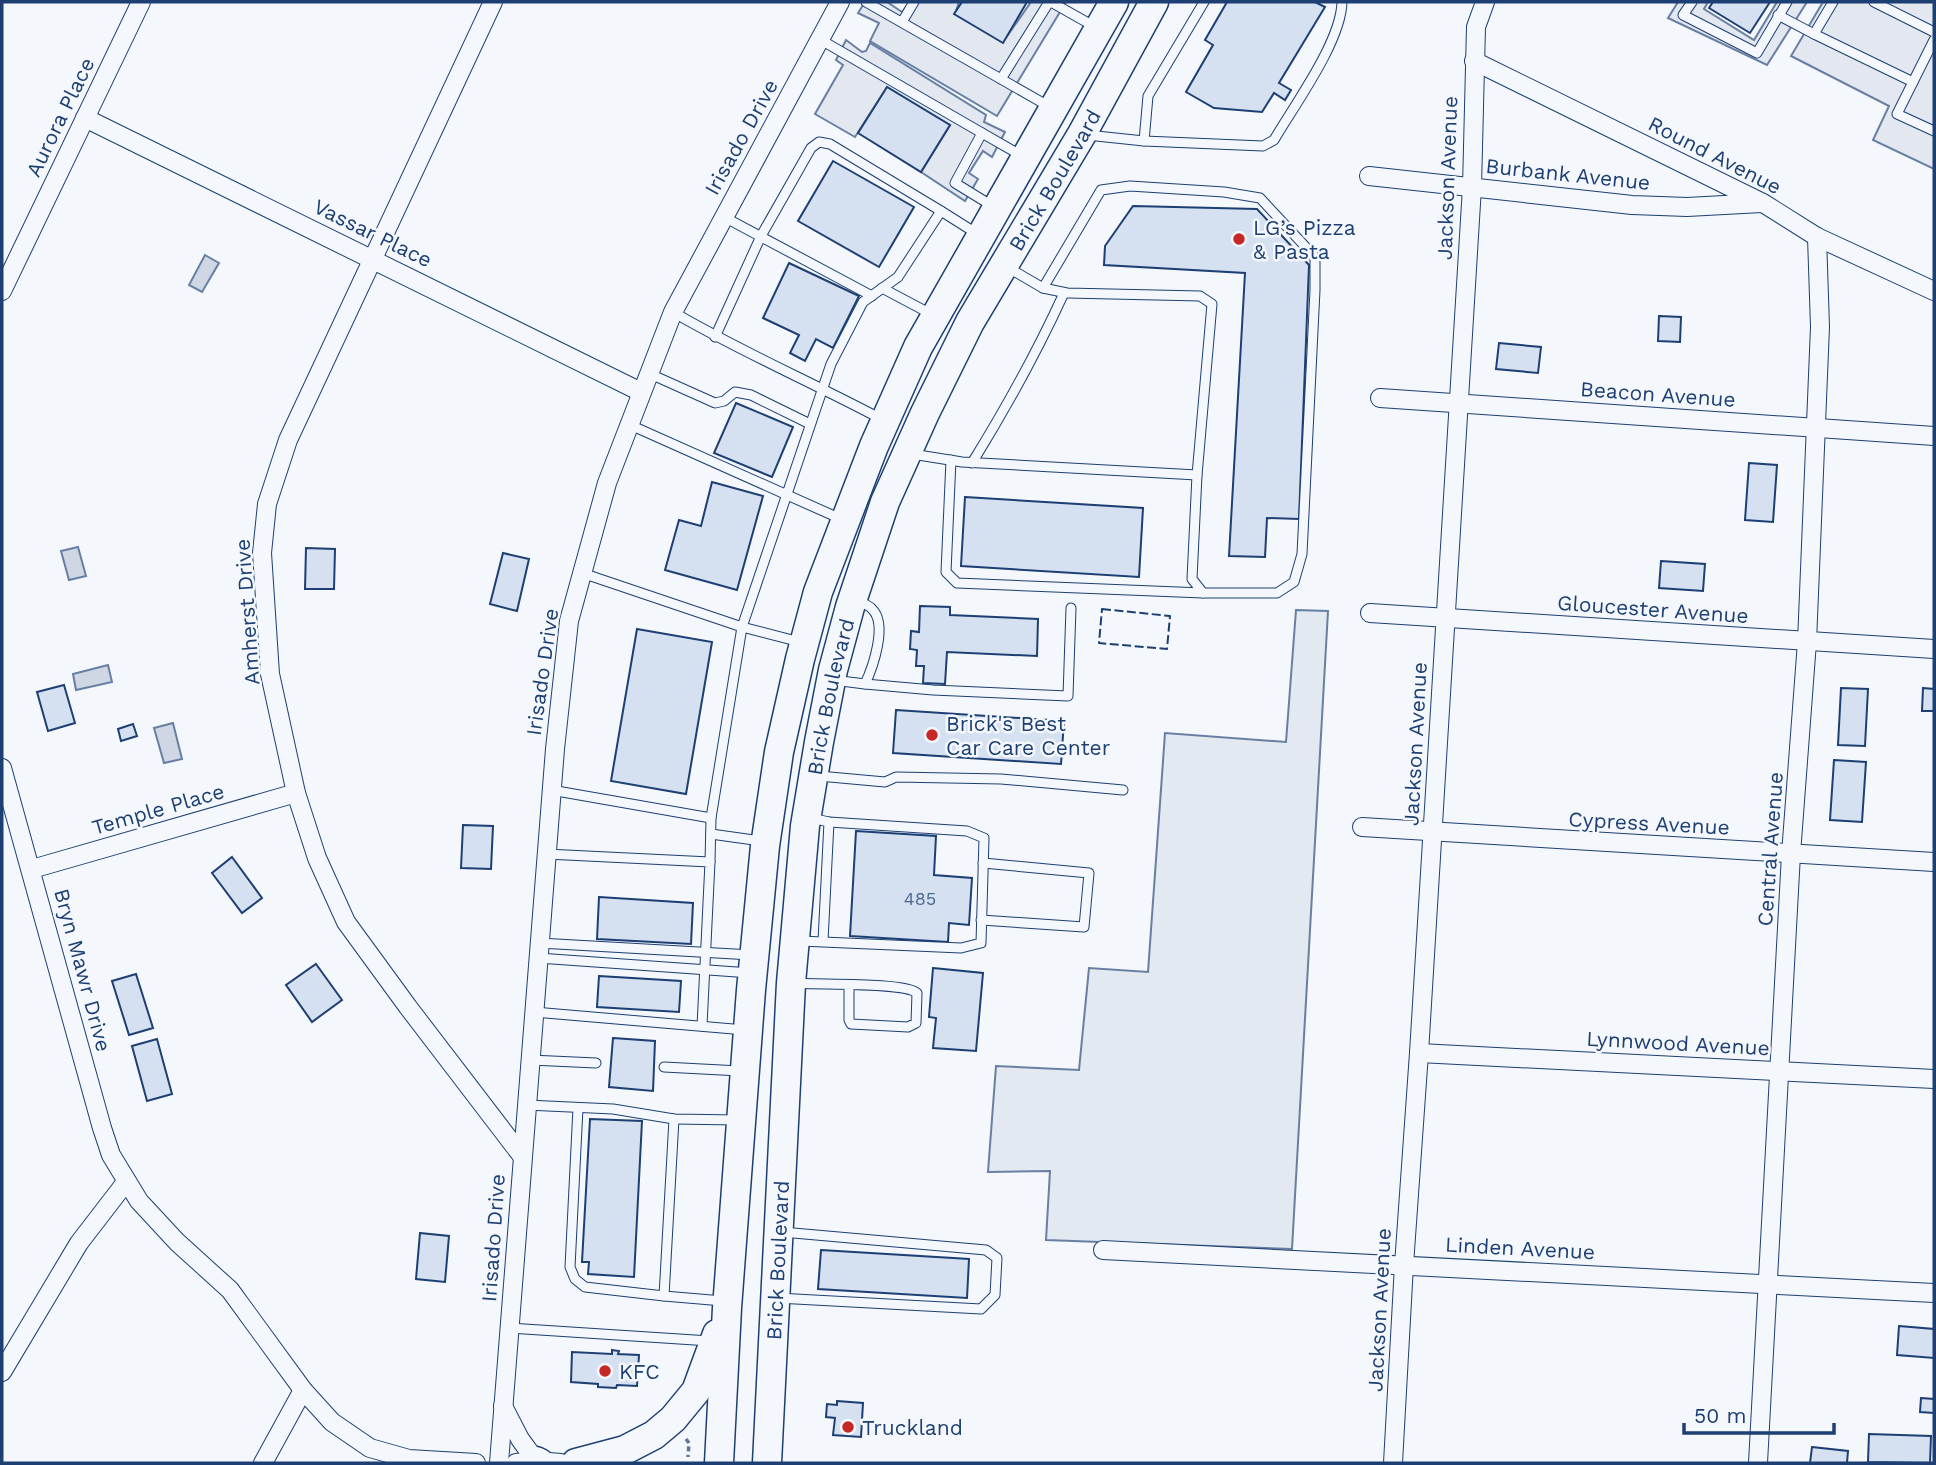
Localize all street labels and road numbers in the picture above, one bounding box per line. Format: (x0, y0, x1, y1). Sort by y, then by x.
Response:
street label: Aurora Place (20, 53, 100, 181)
street label: Irisado Drive (699, 75, 783, 199)
street label: Jackson Avenue (1432, 96, 1462, 260)
street label: Brick Boulevard (1003, 105, 1106, 255)
street label: Round Avenue (1644, 111, 1786, 199)
street label: Burbank Avenue (1484, 153, 1652, 195)
street label: Vassar Place (310, 194, 436, 272)
street label: Beacon Avenue (1579, 376, 1737, 412)
street label: Amherst Drive (229, 538, 265, 686)
street label: Gloucester Avenue (1556, 590, 1750, 628)
street label: Irisado Drive (521, 607, 563, 737)
street label: Brick Boulevard (801, 615, 859, 777)
street label: Jackson Avenue (1398, 661, 1432, 827)
street label: Central Avenue (1752, 771, 1788, 927)
street label: Temple Place (89, 778, 227, 840)
street label: Cypress Avenue (1568, 806, 1730, 840)
street label: Bryn Mawr Drive (49, 886, 117, 1054)
street label: Lynnwood Avenue (1586, 1026, 1770, 1060)
street label: Irisado Drive (476, 1173, 510, 1303)
street label: Brick Boulevard (761, 1180, 794, 1341)
street label: Jackson Avenue (1362, 1227, 1396, 1393)
street label: Linden Avenue (1444, 1232, 1596, 1264)

